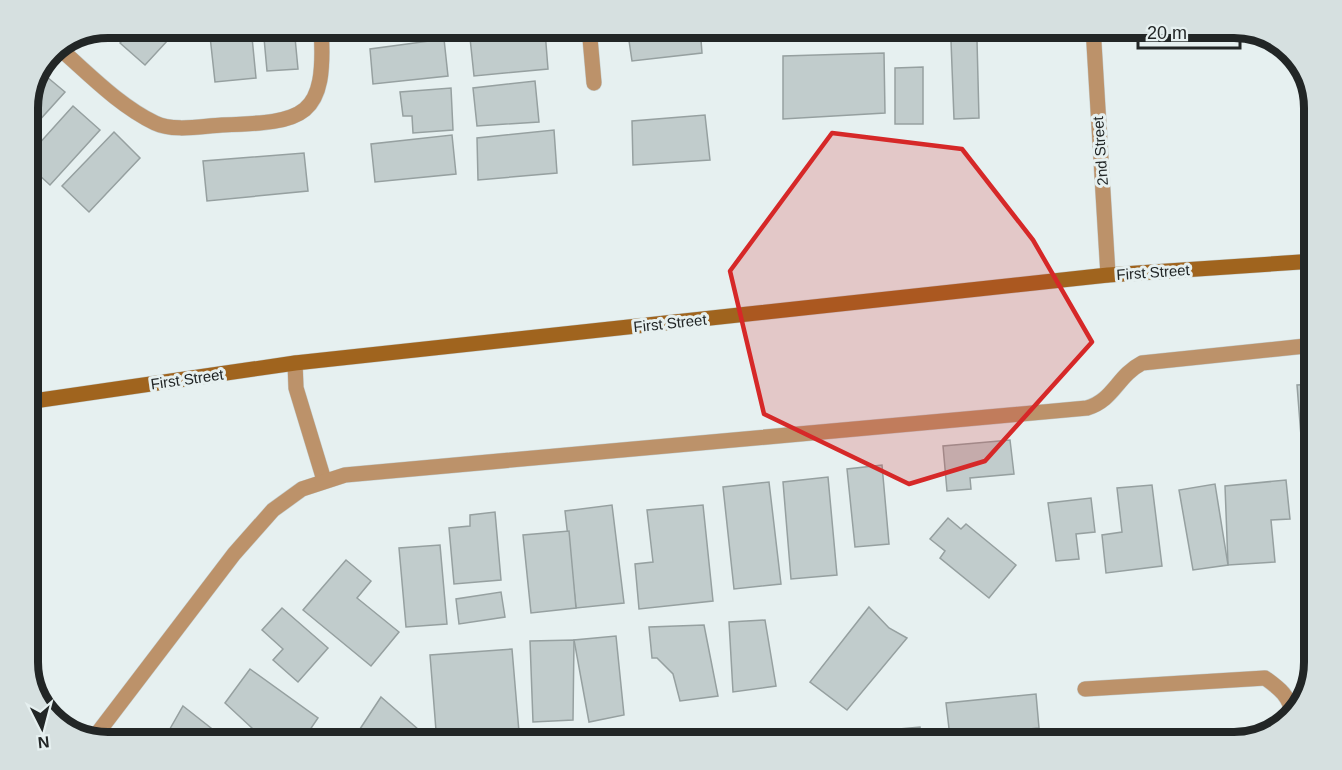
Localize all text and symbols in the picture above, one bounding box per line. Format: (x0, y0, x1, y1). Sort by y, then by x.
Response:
scale bar (1138, 12, 1240, 50)
text: 20 m (1147, 23, 1187, 43)
street label: 2nd Street (1089, 115, 1111, 186)
street label: First Street (1116, 261, 1191, 283)
street label: First Street (633, 311, 708, 335)
street label: First Street (149, 365, 225, 393)
north arrow (12, 698, 72, 758)
text: N (37, 733, 50, 751)

